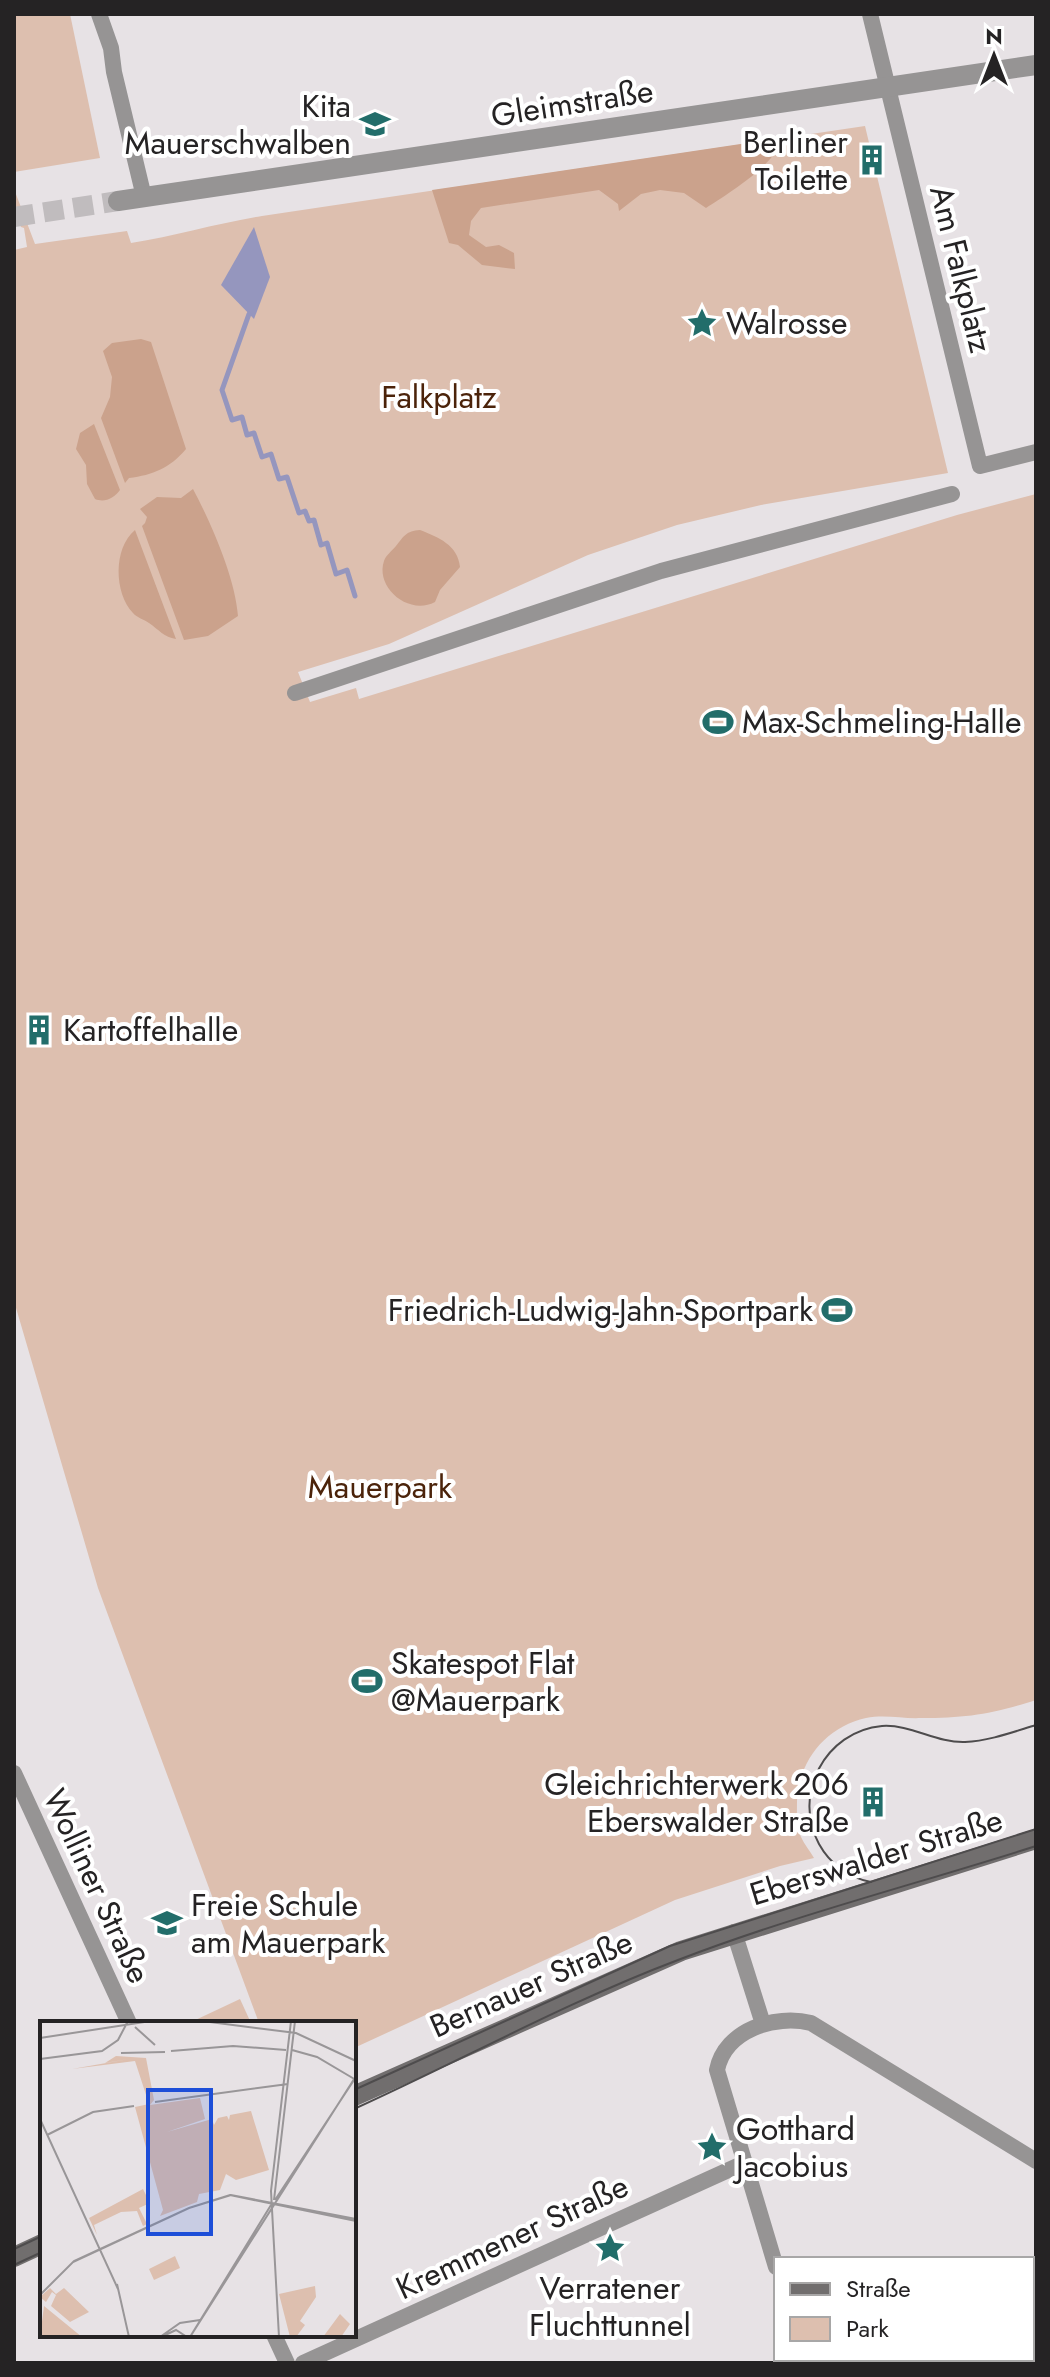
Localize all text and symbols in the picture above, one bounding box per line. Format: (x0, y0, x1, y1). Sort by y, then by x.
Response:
north arrow (954, 16, 1034, 96)
text: N (985, 20, 1003, 52)
street label: Gleimstraße (488, 67, 656, 139)
place label: Kita Mauerschwalben (125, 83, 351, 166)
school or university icon: Kita Mauerschwalben (358, 107, 392, 141)
place label: Berliner Toilette (743, 119, 848, 202)
building icon: Berliner Toilette (855, 143, 889, 177)
street label: Am Falkplatz (918, 180, 1004, 358)
place label: Walrosse (726, 300, 847, 346)
place icon: Walrosse (685, 306, 719, 340)
park label: Falkplatz (381, 374, 497, 420)
place label: Max-Schmeling-Halle (742, 699, 1021, 745)
sports icon: Max-Schmeling-Halle (701, 705, 735, 739)
place label: Kartoffelhalle (63, 1007, 238, 1053)
building icon: Kartoffelhalle (22, 1013, 56, 1047)
place label: Friedrich-Ludwig-Jahn-Sportpark (388, 1287, 814, 1333)
sports icon: Friedrich-Ludwig-Jahn-Sportpark (820, 1293, 854, 1327)
park label: Mauerpark (308, 1464, 453, 1510)
place label: Skatespot Flat @Mauerpark (391, 1640, 575, 1723)
sports icon: Skatespot Flat @Mauerpark (350, 1664, 384, 1698)
place label: Gleichrichterwerk 206 Eberswalder Straße (544, 1761, 849, 1844)
street label: Wolliner Straße (32, 1781, 162, 1991)
building icon: Gleichrichterwerk 206 Eberswalder Straße (856, 1785, 890, 1819)
street label: Eberswalder Straße (744, 1797, 1008, 1917)
place label: Freie Schule am Mauerpark (191, 1882, 386, 1965)
school or university icon: Freie Schule am Mauerpark (150, 1906, 184, 1940)
street label: Bernauer Straße (422, 1919, 640, 2049)
inset map (40, 2021, 356, 2337)
place label: Gotthard Jacobius (732, 2106, 855, 2189)
place icon: Gotthard Jacobius (695, 2130, 729, 2164)
street label: Kremmener Straße (388, 2163, 636, 2311)
place icon: Verratener Fluchttunnel (593, 2231, 627, 2265)
legend (774, 2257, 1034, 2361)
place label: Verratener Fluchttunnel (529, 2265, 691, 2348)
text: Straße (846, 2271, 911, 2306)
text: Park (846, 2311, 889, 2346)

